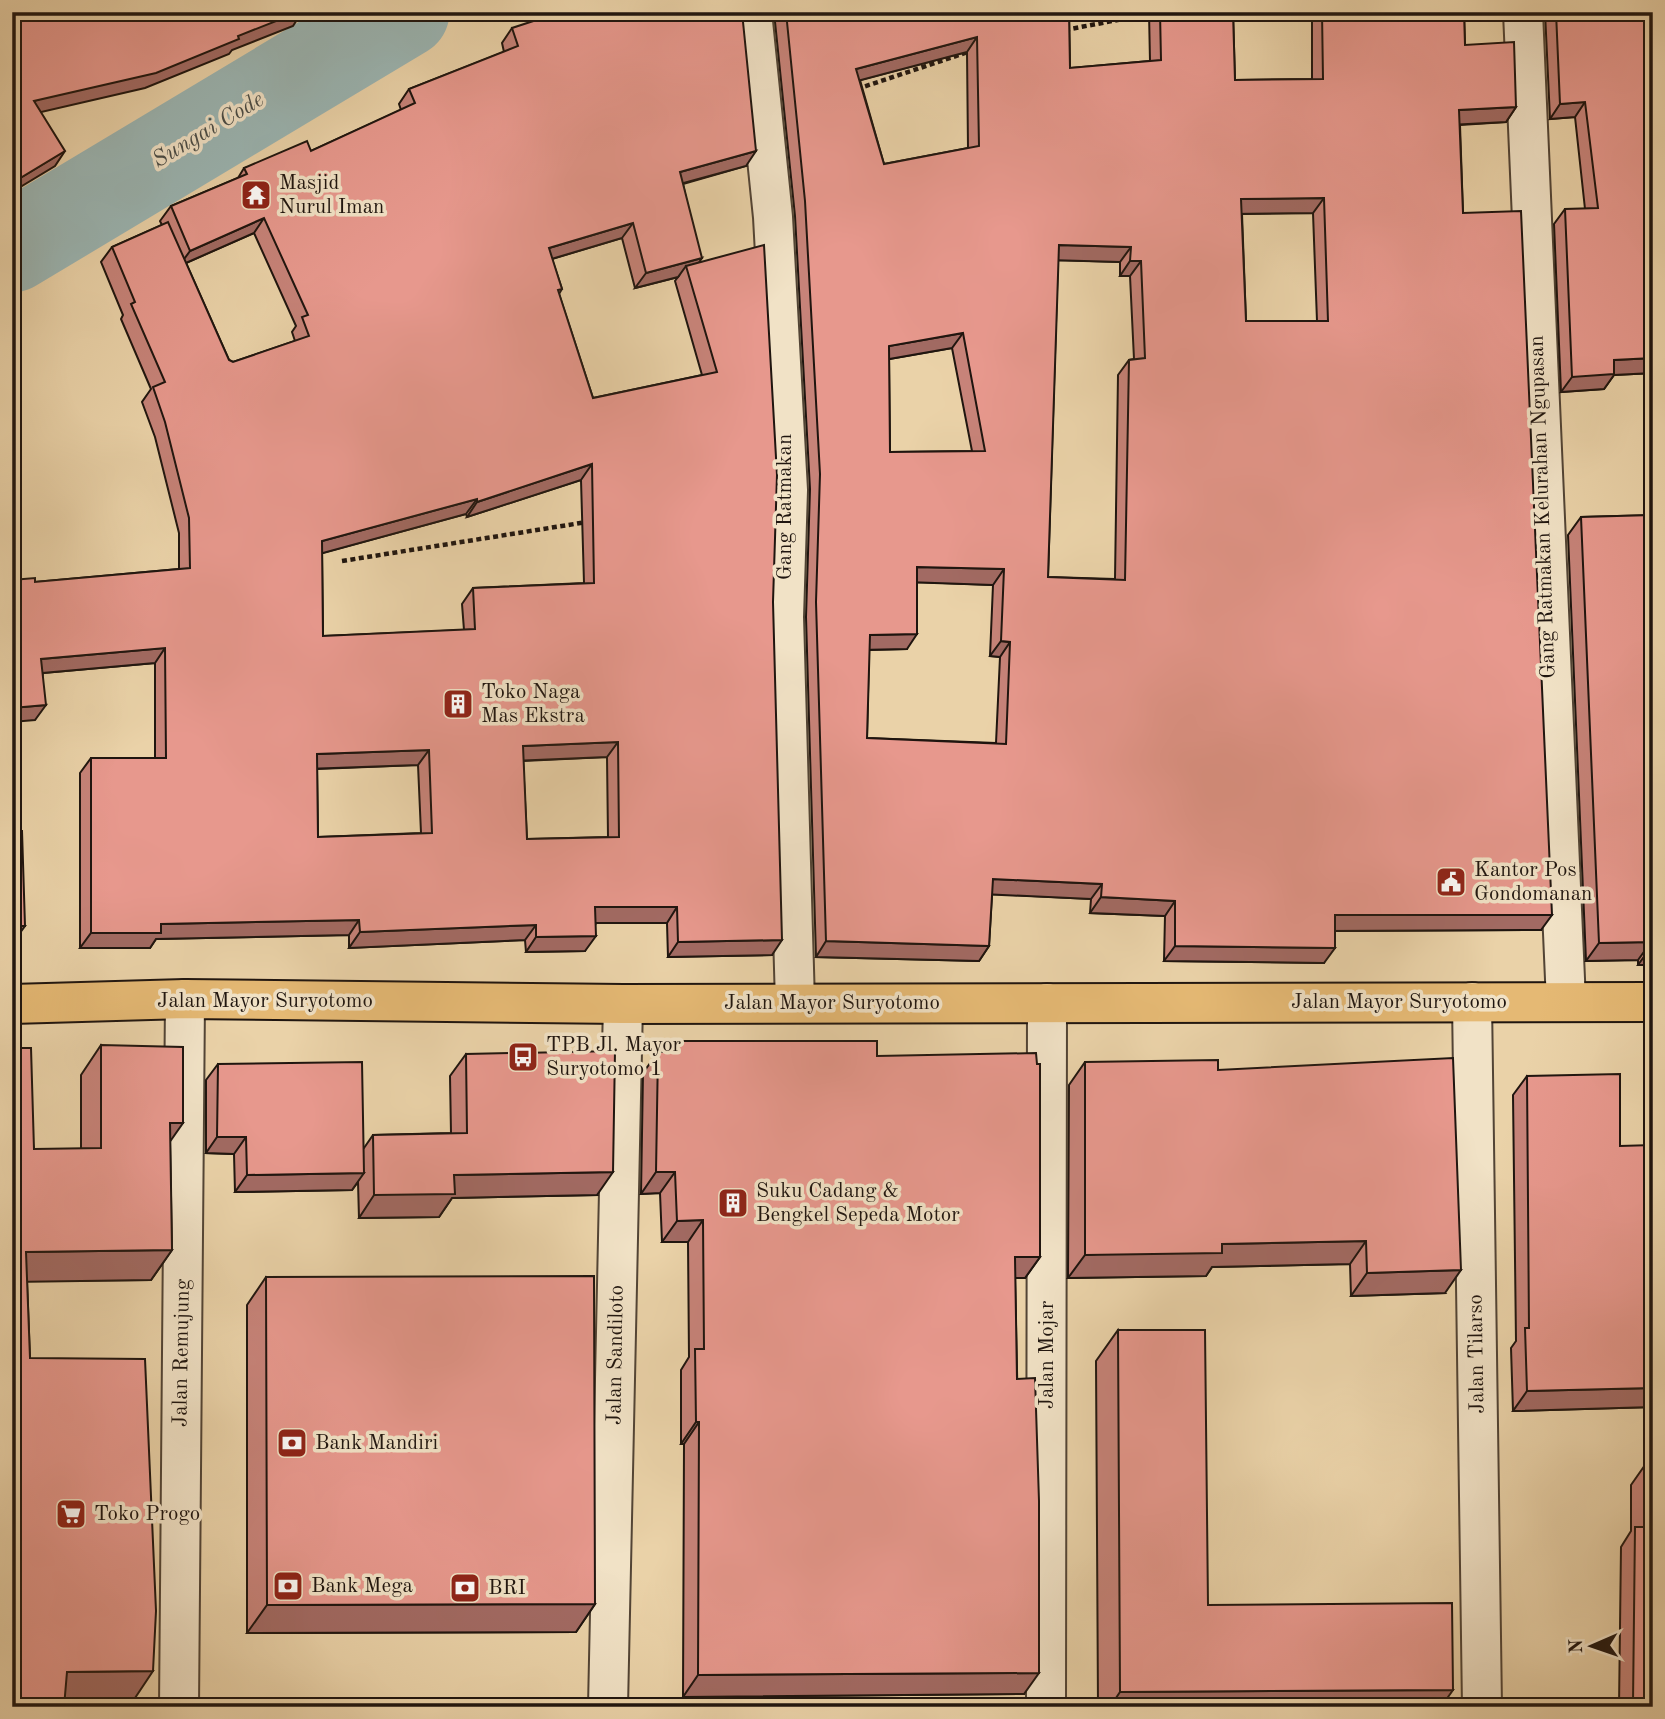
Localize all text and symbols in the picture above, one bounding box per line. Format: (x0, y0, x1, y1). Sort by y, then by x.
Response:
water label: Sungai Code (148, 88, 268, 173)
place label: Masjid Nurul Iman (279, 173, 384, 218)
temple icon: Masjid Nurul Iman (239, 178, 273, 212)
street label: Gang Ratmakan Kelurahan Ngupasan (1527, 335, 1559, 679)
street label: Gang Ratmakan (775, 434, 796, 580)
place label: Toko Naga Mas Ekstra (481, 682, 585, 727)
building icon: Toko Naga Mas Ekstra (441, 687, 475, 721)
place label: Kantor Pos Gondomanan (1474, 860, 1592, 905)
public building icon: Kantor Pos Gondomanan (1434, 865, 1468, 899)
street label: Jalan Mayor Suryotomo (157, 991, 373, 1012)
street label: Jalan Mayor Suryotomo (1291, 992, 1507, 1013)
street label: Jalan Mayor Suryotomo (724, 993, 940, 1014)
place label: TPB Jl. Mayor Suryotomo 1 (546, 1035, 682, 1080)
bus stop icon: TPB Jl. Mayor Suryotomo 1 (506, 1040, 540, 1074)
place label: Suku Cadang & Bengkel Sepeda Motor (756, 1181, 960, 1226)
building icon: Suku Cadang & Bengkel Sepeda Motor (716, 1186, 750, 1220)
street label: Jalan Remujung (170, 1278, 194, 1427)
street label: Jalan Sandiloto (604, 1285, 628, 1425)
street label: Jalan Tilarso (1465, 1294, 1489, 1414)
street label: Jalan Mojar (1037, 1300, 1058, 1409)
bank icon: Bank Mandiri (275, 1426, 309, 1460)
place label: Bank Mandiri (315, 1433, 438, 1454)
supermarket icon: Toko Progo (54, 1497, 88, 1531)
place label: Toko Progo (94, 1504, 200, 1525)
bank icon: Bank Mega (271, 1569, 305, 1603)
bank icon: BRI (448, 1571, 482, 1605)
place label: Bank Mega (311, 1576, 413, 1597)
place label: BRI (488, 1578, 526, 1599)
north arrow (1556, 1610, 1626, 1680)
text: N (1568, 1638, 1587, 1654)

